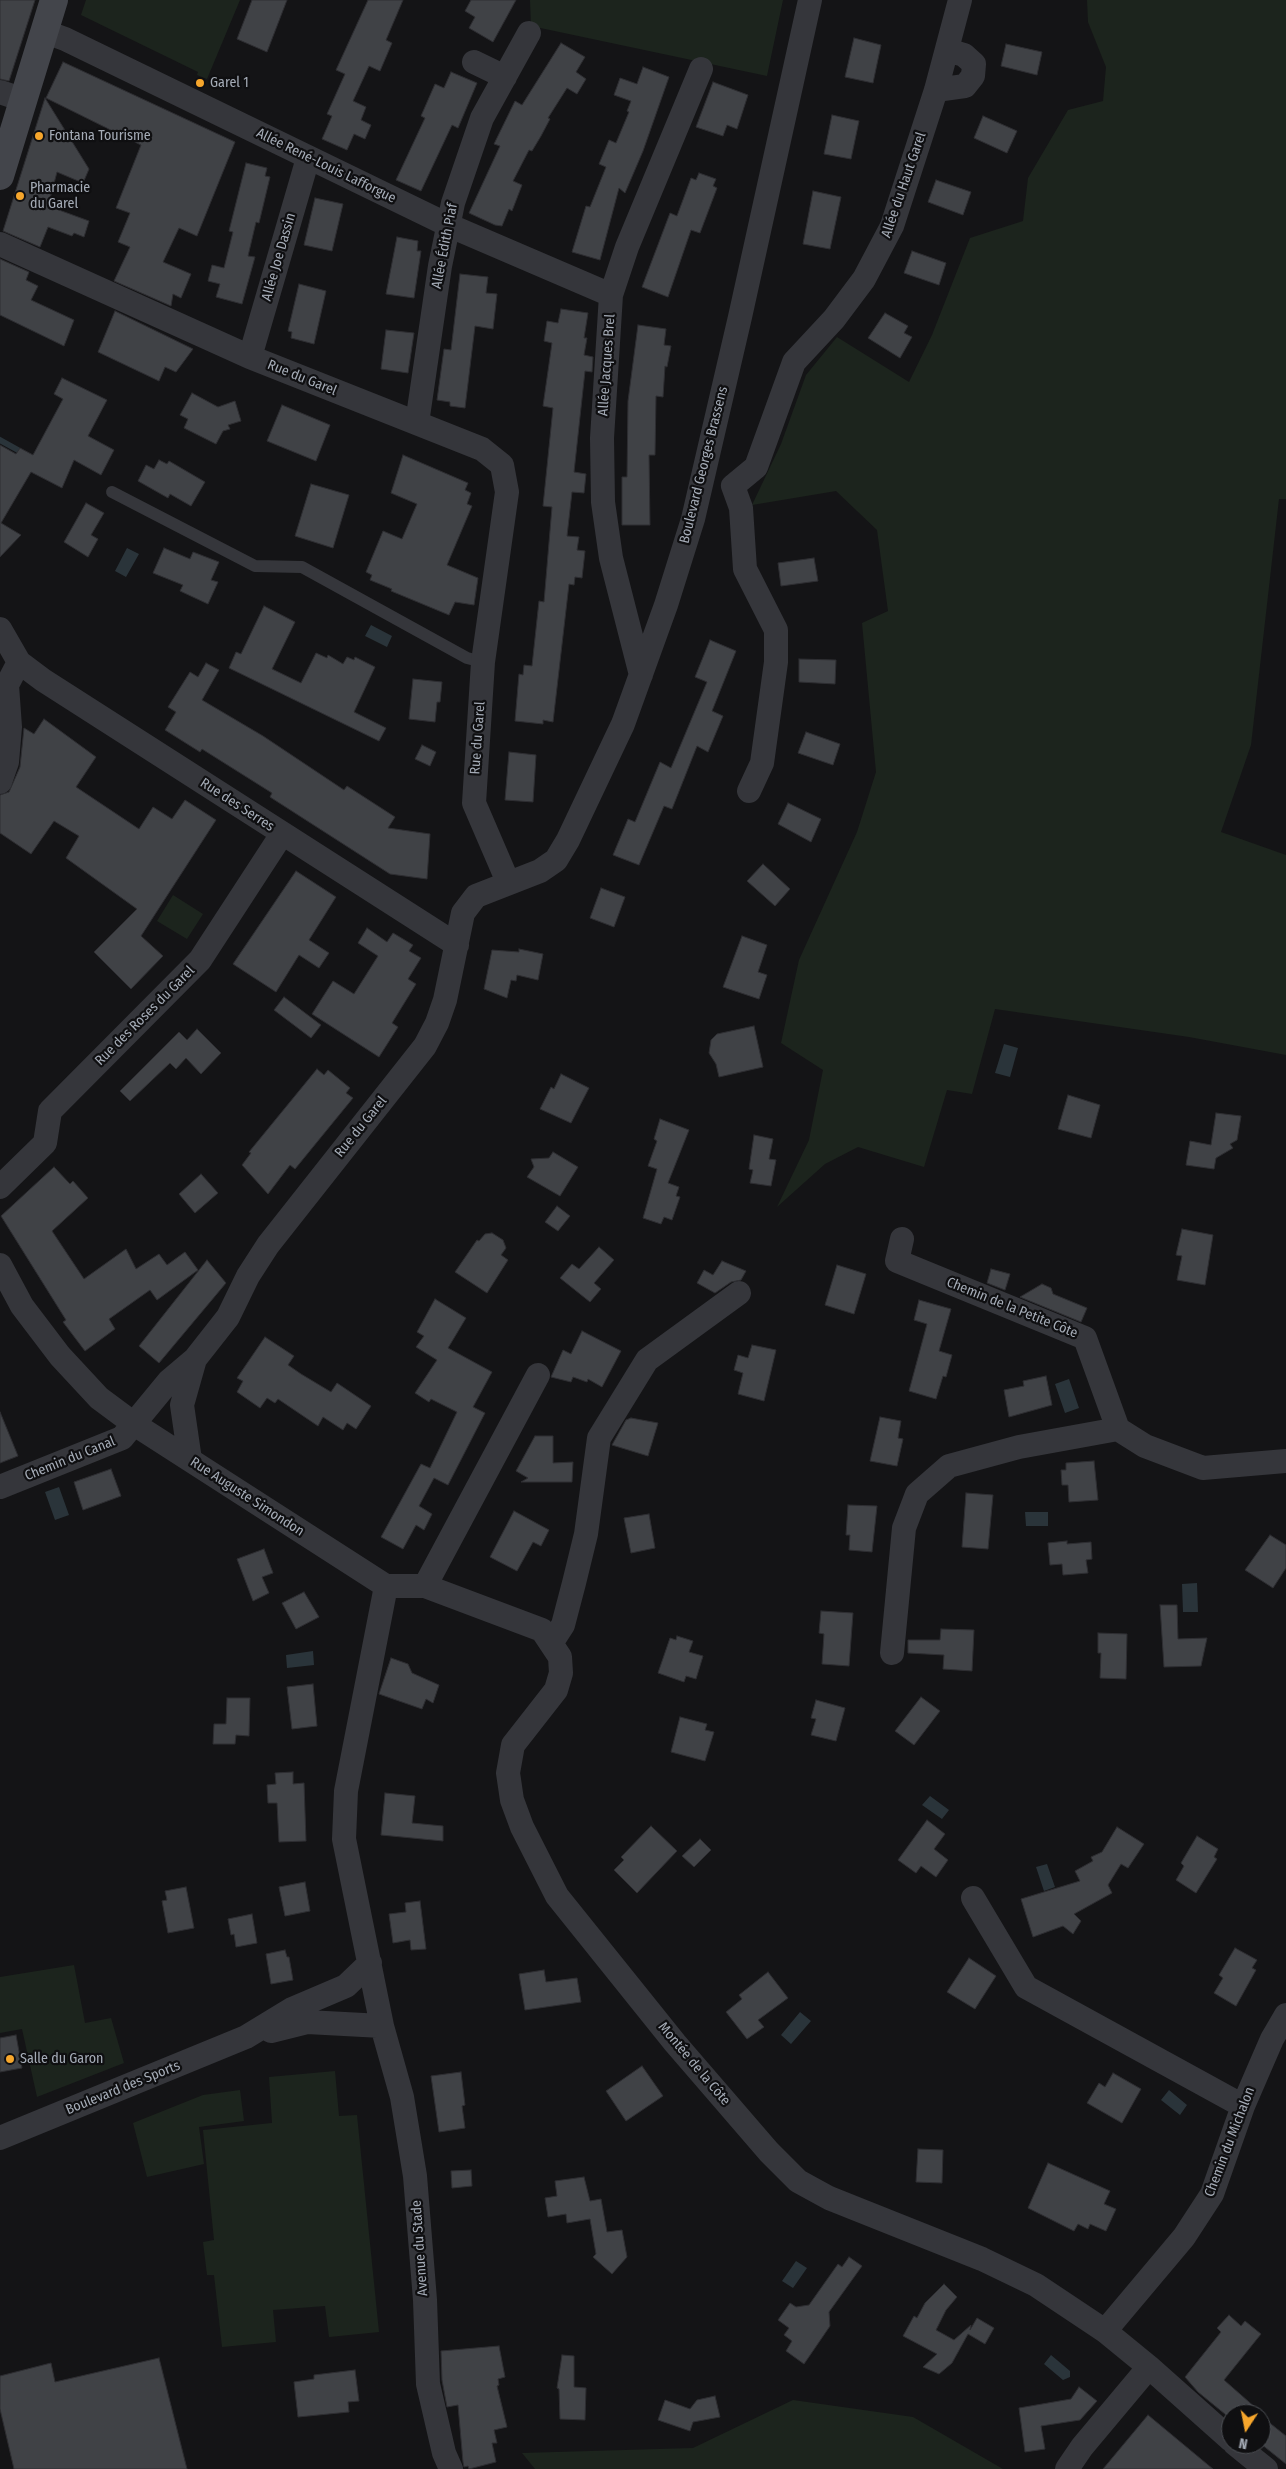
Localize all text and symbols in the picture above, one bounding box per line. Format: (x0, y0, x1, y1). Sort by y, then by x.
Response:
place label: Garel 1 (210, 75, 249, 91)
marker: Garel 1 (194, 77, 206, 89)
street label: Allée René-Louis Lafforgue (254, 125, 398, 207)
place label: Fontana Tourisme (49, 128, 151, 144)
marker: Fontana Tourisme (33, 130, 45, 142)
street label: Allée du Haut Garel (878, 130, 930, 240)
place label: Pharmacie du Garel (30, 180, 90, 212)
marker: Pharmacie du Garel (14, 190, 26, 202)
street label: Allée Édith Piaf (429, 202, 461, 290)
street label: Allée Joe Dassin (258, 211, 300, 303)
street label: Allée Jacques Brel (595, 314, 619, 416)
street label: Rue du Garel (265, 356, 339, 400)
street label: Boulevard Georges Brassens (676, 385, 732, 545)
street label: Rue du Garel (467, 701, 489, 775)
street label: Rue des Serres (197, 775, 277, 835)
street label: Rue des Roses du Garel (92, 963, 198, 1069)
street label: Rue du Garel (331, 1093, 391, 1161)
street label: Chemin de la Petite Côte (944, 1274, 1080, 1342)
street label: Chemin du Canal (22, 1433, 118, 1485)
street label: Rue Auguste Simondon (187, 1454, 307, 1540)
street label: Montée de la Côte (654, 2019, 734, 2109)
place label: Salle du Garon (20, 2051, 103, 2067)
marker: Salle du Garon (4, 2053, 16, 2065)
street label: Boulevard des Sports (63, 2057, 183, 2119)
street label: Chemin du Michalon (1201, 2085, 1259, 2199)
street label: Avenue du Stade (408, 2199, 432, 2297)
north arrow (1221, 2404, 1271, 2454)
text: N (1238, 2434, 1249, 2452)

